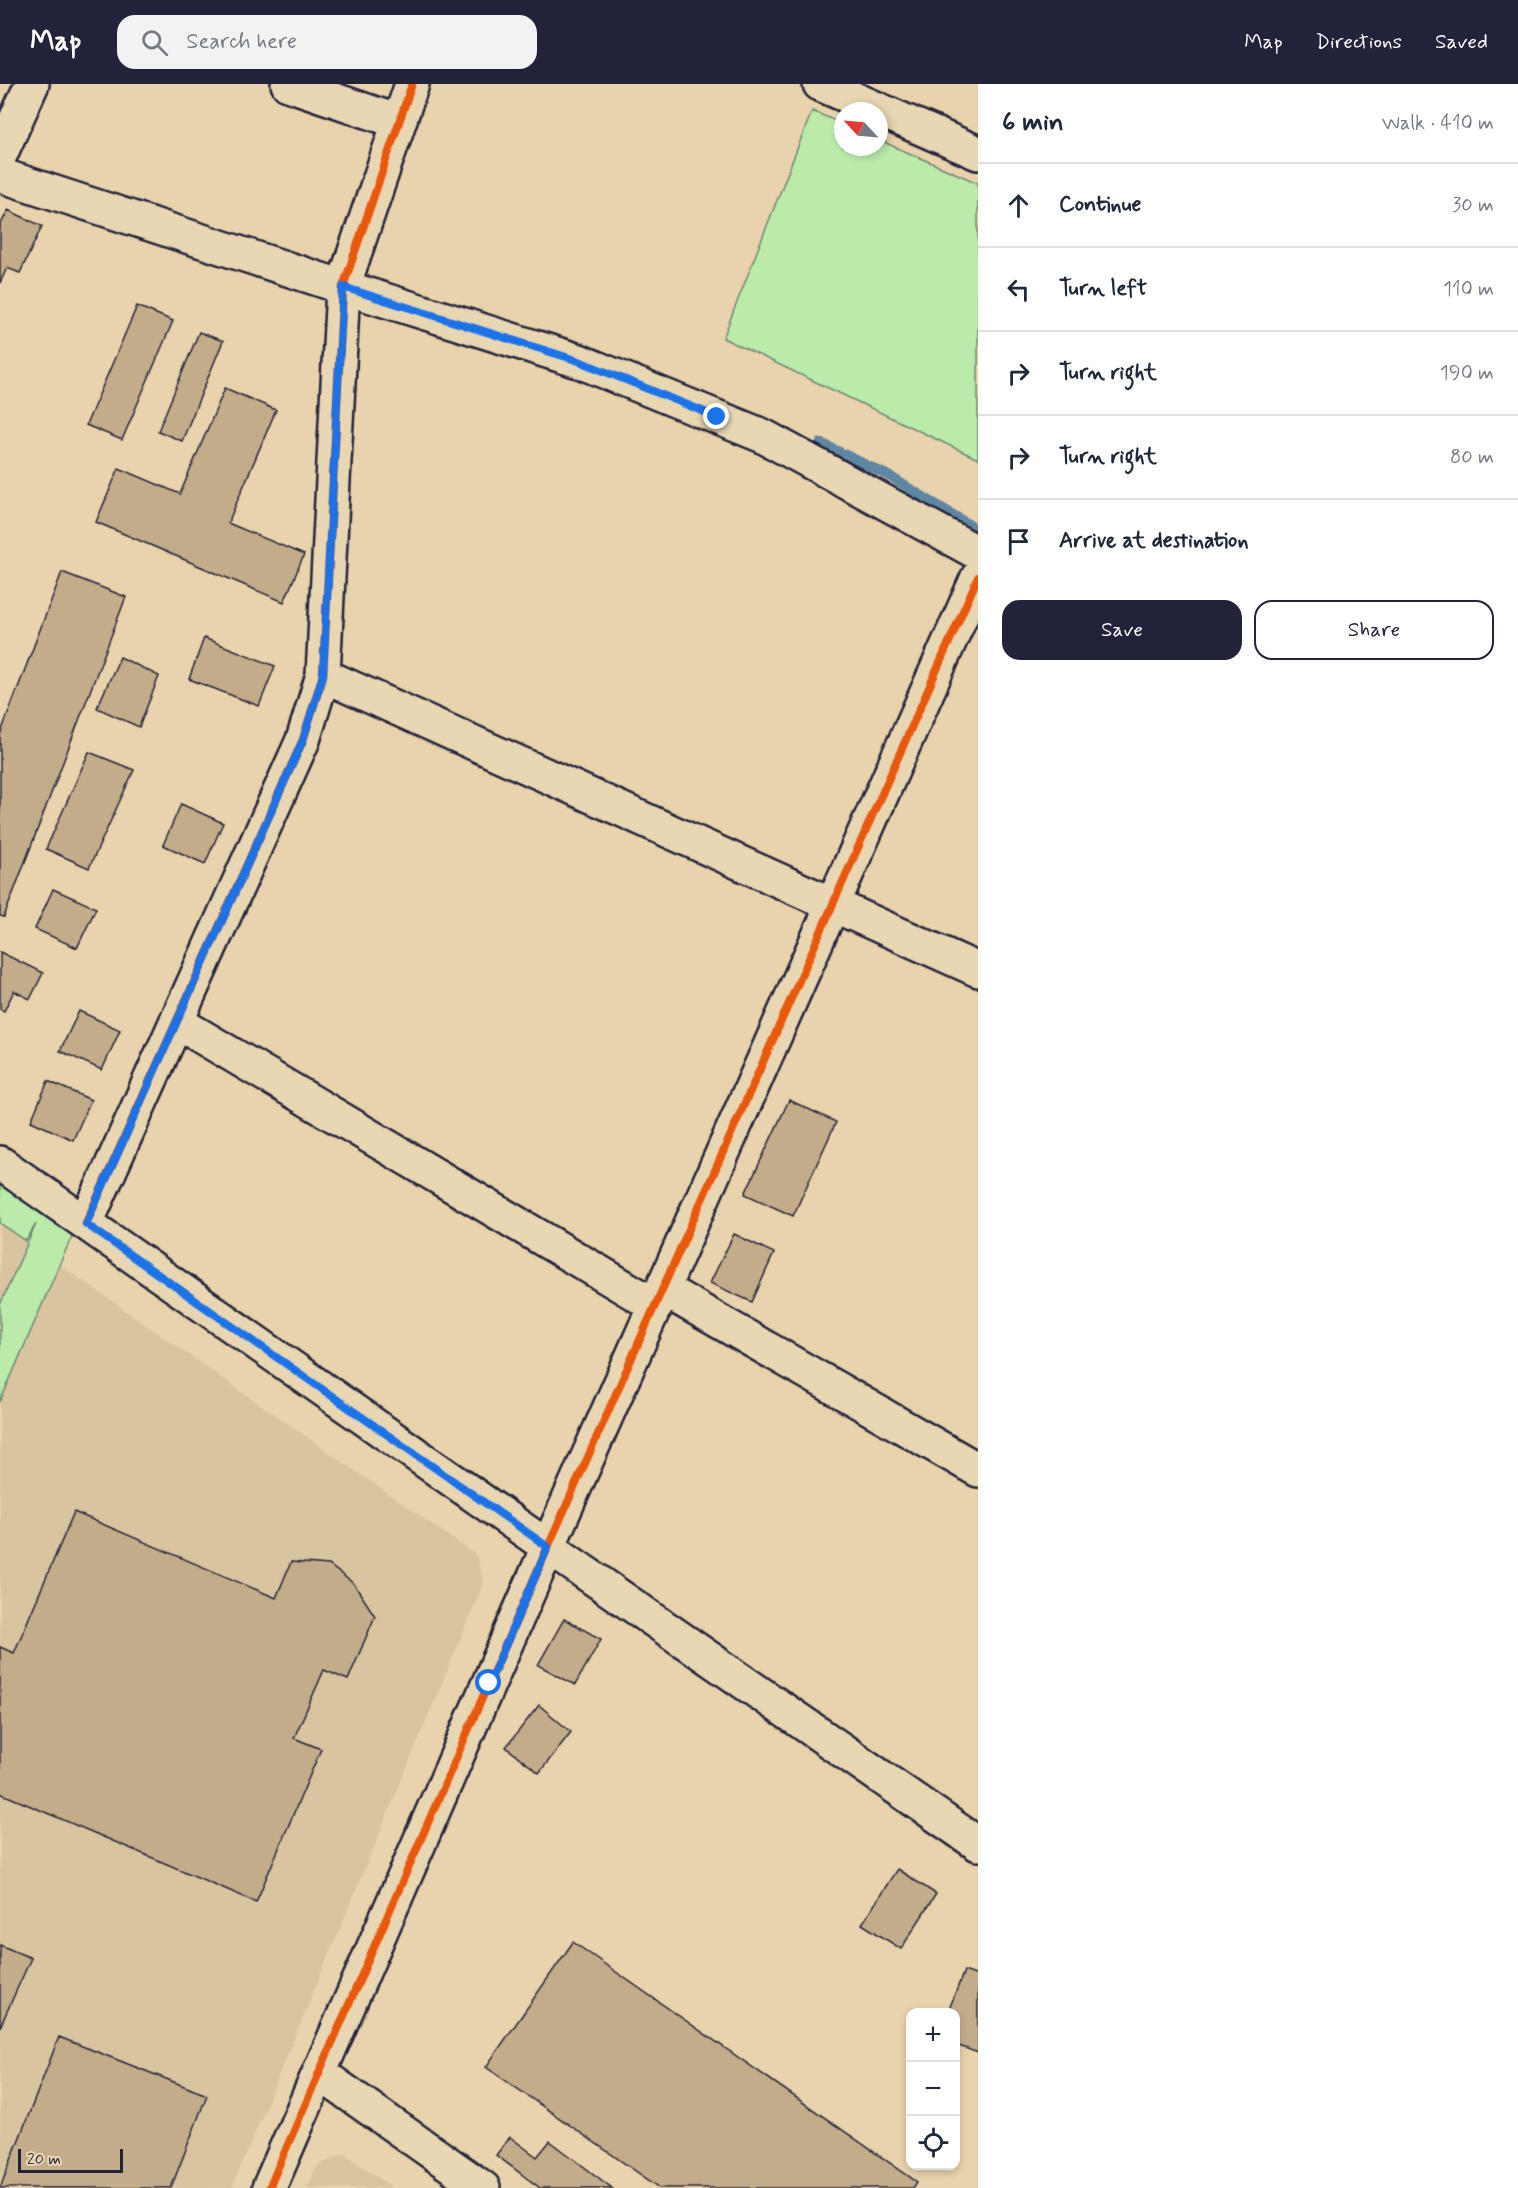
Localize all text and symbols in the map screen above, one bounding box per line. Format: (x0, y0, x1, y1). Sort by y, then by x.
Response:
search box (117, 15, 537, 69)
text: Map (30, 24, 81, 61)
icon: search (138, 26, 171, 59)
text: Search here (186, 28, 297, 56)
text: Map (1244, 28, 1283, 56)
text: Directions (1316, 28, 1402, 56)
text: Saved (1435, 28, 1488, 56)
north arrow (834, 102, 888, 156)
text: 6 min (1002, 106, 1064, 140)
text: Walk · 410 m (1382, 110, 1494, 137)
icon: ahead (1002, 189, 1035, 222)
text: Continue (1059, 191, 1141, 219)
text: 30 m (1452, 192, 1494, 219)
icon: left (1002, 273, 1035, 306)
text: Turn left (1059, 275, 1147, 303)
text: 110 m (1443, 276, 1494, 303)
icon: right (1002, 357, 1035, 390)
text: Turn right (1059, 359, 1157, 387)
text: 190 m (1440, 360, 1494, 387)
route end (703, 403, 729, 429)
icon: right (1002, 441, 1035, 474)
text: Turn right (1059, 443, 1157, 471)
text: 80 m (1450, 444, 1494, 471)
icon: arrive (1002, 525, 1035, 558)
text: Arrive at destination (1059, 527, 1249, 555)
button: Save (1002, 600, 1242, 660)
button: Share (1254, 600, 1494, 660)
route start (475, 1669, 501, 1695)
map controls (906, 2008, 960, 2170)
button: + (906, 2008, 960, 2062)
button: − (906, 2062, 960, 2116)
button: locate (906, 2116, 960, 2170)
scale bar (18, 2146, 123, 2174)
text: 20 m (27, 2149, 61, 2170)

